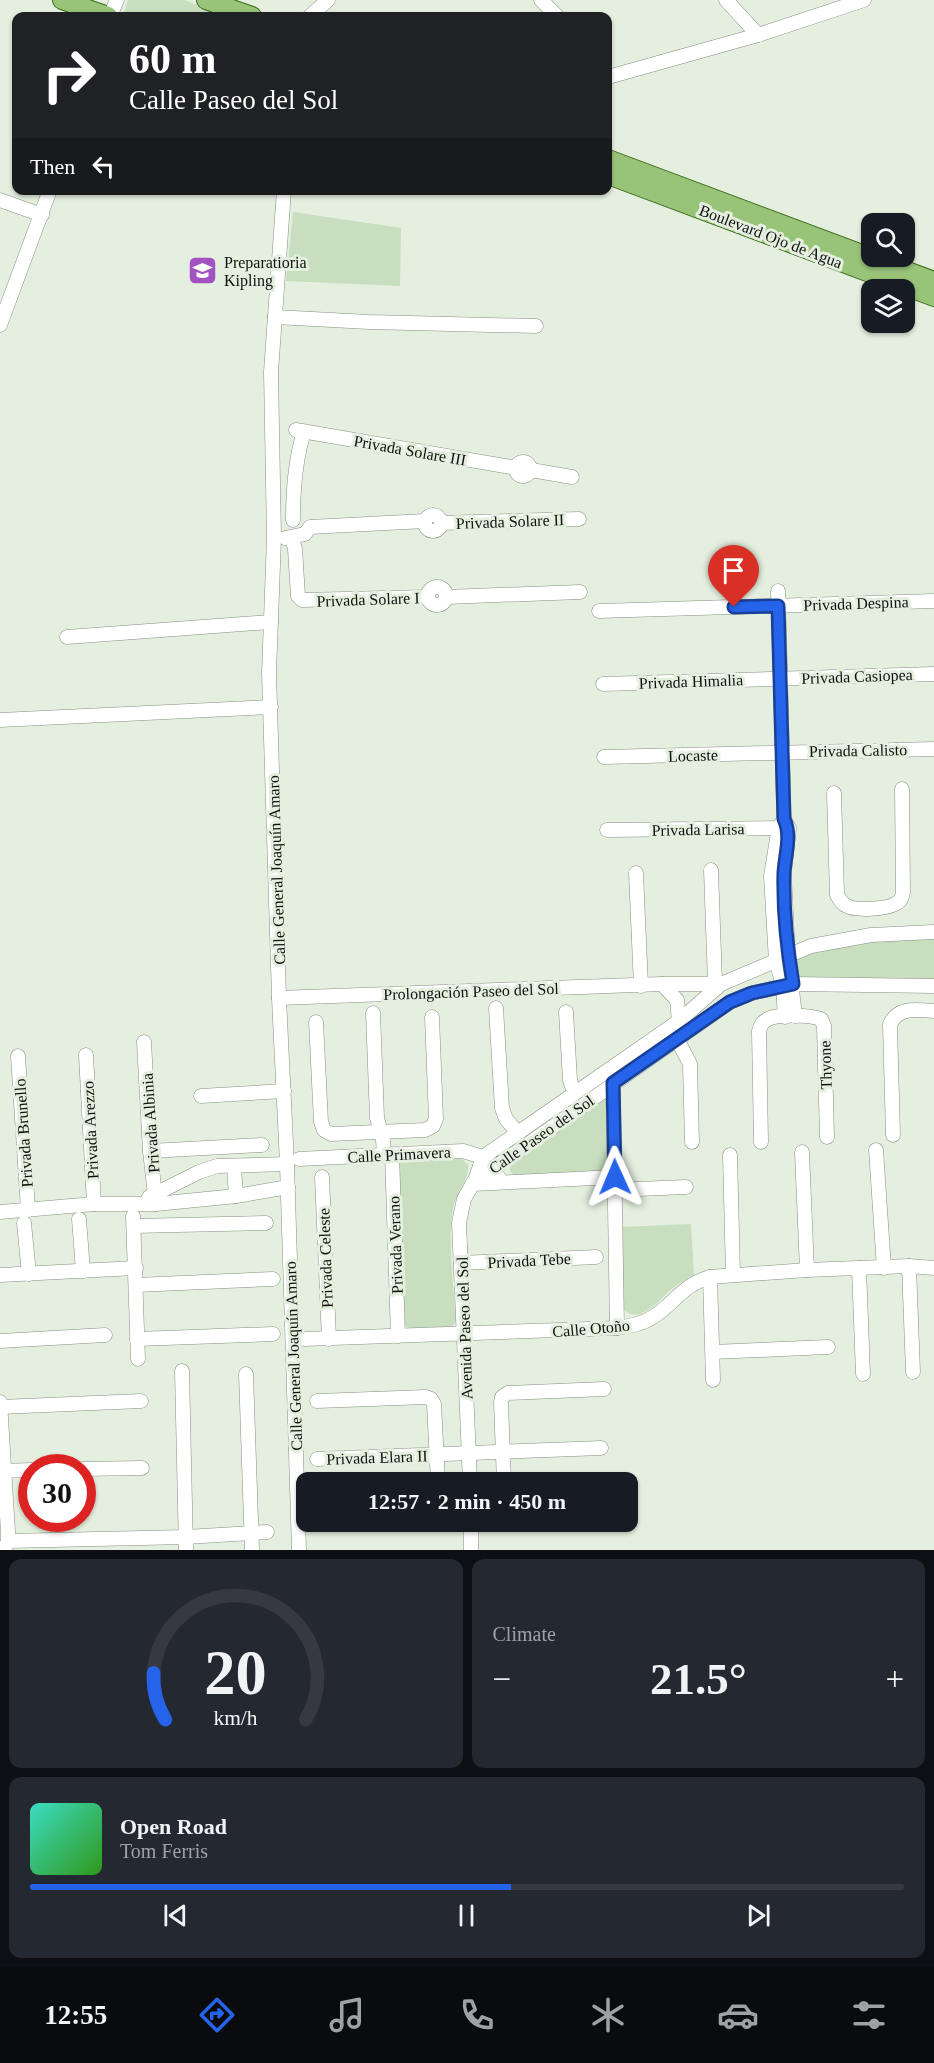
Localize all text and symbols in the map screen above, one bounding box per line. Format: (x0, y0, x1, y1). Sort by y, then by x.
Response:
icon: right (30, 36, 108, 114)
text: 60 m (129, 36, 217, 82)
text: Calle Paseo del Sol (129, 85, 338, 115)
icon: left (87, 150, 120, 183)
text: Then (30, 154, 75, 179)
street label: Boulevard Ojo de Agua (697, 201, 845, 272)
map controls (861, 213, 915, 333)
button: search (861, 213, 915, 267)
place label: Preparatioria Kipling (224, 254, 307, 290)
school or university icon: Preparatioria Kipling (187, 255, 219, 287)
button: layers (861, 279, 915, 333)
street label: Privada Solare III (352, 432, 467, 469)
street label: Privada Solare II (456, 511, 564, 532)
pin (708, 545, 759, 607)
icon: arrive (717, 554, 750, 587)
street label: Privada Solare I (316, 589, 420, 610)
street label: Privada Despina (803, 593, 909, 615)
street label: Privada Casiopea (801, 666, 913, 688)
street label: Privada Himalia (639, 671, 743, 692)
street label: Privada Calisto (809, 741, 907, 760)
street label: Locaste (668, 746, 718, 765)
street label: Calle General Joaquín Amaro (265, 775, 289, 965)
street label: Privada Larisa (651, 820, 745, 839)
street label: Prolongación Paseo del Sol (383, 980, 560, 1004)
street label: Thyone (816, 1040, 836, 1090)
street label: Privada Albinia (139, 1073, 162, 1173)
street label: Privada Brunello (11, 1078, 36, 1188)
street label: Privada Arezzo (79, 1081, 102, 1179)
street label: Calle Paseo del Sol (486, 1092, 597, 1177)
street label: Calle Primavera (347, 1143, 451, 1166)
position arrow (583, 1145, 647, 1209)
street label: Privada Verano (385, 1196, 406, 1294)
street label: Privada Celeste (315, 1208, 336, 1308)
street label: Privada Tebe (487, 1250, 571, 1271)
street label: Avenida Paseo del Sol (453, 1256, 475, 1400)
street label: Calle General Joaquín Amaro (282, 1261, 306, 1451)
street label: Calle Otoño (552, 1317, 631, 1340)
street label: Privada Elara II (326, 1447, 428, 1468)
speed limit sign: 30 (18, 1454, 96, 1532)
text: 12:57 · 2 min · 450 m (368, 1489, 566, 1514)
text: Climate (493, 1623, 556, 1645)
text: 20 (205, 1638, 267, 1707)
text: 21.5° (650, 1654, 747, 1704)
text: − (493, 1661, 511, 1697)
text: + (885, 1661, 904, 1697)
text: km/h (214, 1707, 258, 1731)
text: Open Road (120, 1814, 227, 1839)
text: Tom Ferris (120, 1840, 208, 1862)
icon: previous (159, 1899, 192, 1932)
icon: pause (450, 1899, 483, 1932)
icon: next (742, 1899, 775, 1932)
icon: directions (196, 1994, 238, 2036)
icon: music (326, 1994, 368, 2036)
icon: phone (456, 1994, 498, 2036)
icon: climate (587, 1994, 629, 2036)
icon: car (717, 1994, 759, 2036)
icon: filters (848, 1994, 890, 2036)
text: 12:55 (44, 2000, 107, 2030)

